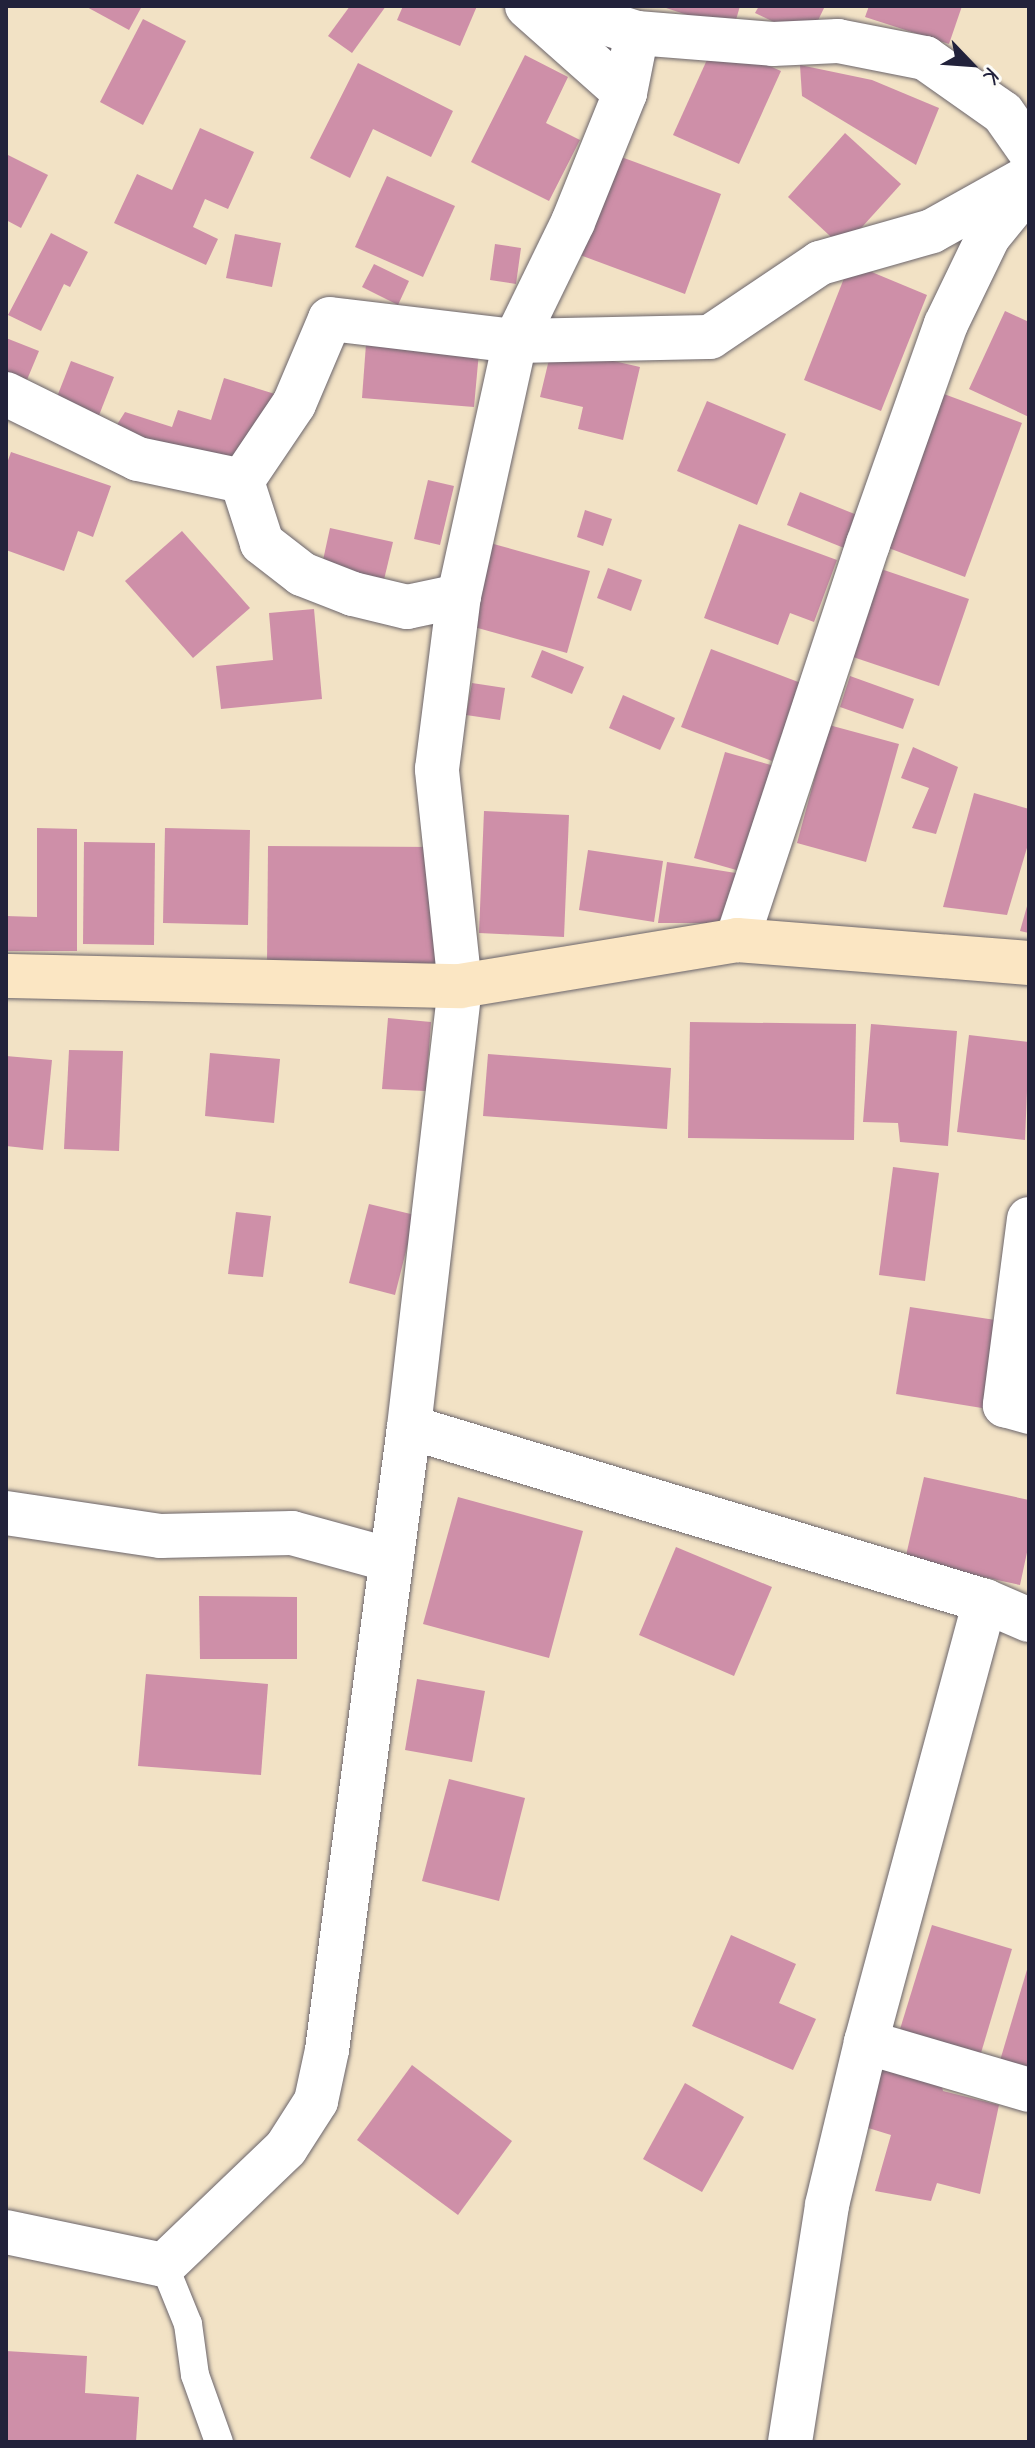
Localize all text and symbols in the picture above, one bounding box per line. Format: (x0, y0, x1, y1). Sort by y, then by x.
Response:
north arrow (931, 24, 1011, 104)
text: K (978, 63, 1008, 85)

